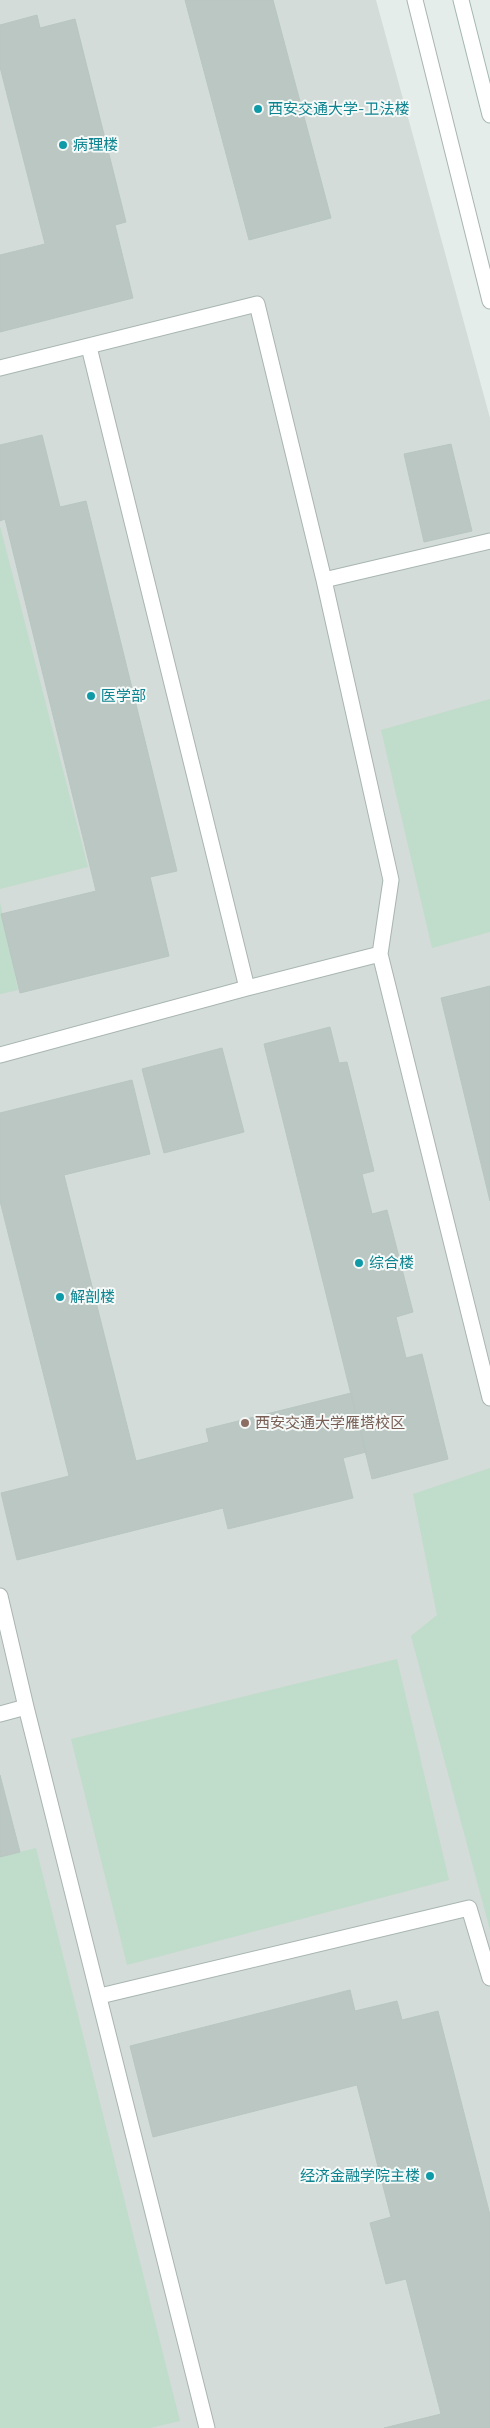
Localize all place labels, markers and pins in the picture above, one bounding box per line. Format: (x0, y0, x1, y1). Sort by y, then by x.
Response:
place label: 西安交通大学-卫法楼 (268, 99, 409, 118)
marker: 西安交通大学-卫法楼 (252, 103, 264, 115)
place label: 病理楼 (73, 135, 118, 154)
marker: 病理楼 (57, 139, 69, 151)
place label: 医学部 (101, 686, 146, 705)
marker: 医学部 (85, 690, 97, 702)
place label: 综合楼 (369, 1253, 414, 1272)
marker: 综合楼 (353, 1257, 365, 1269)
place label: 解剖楼 (70, 1287, 115, 1306)
marker: 解剖楼 (54, 1291, 66, 1303)
place label: 西安交通大学雁塔校区 (255, 1413, 405, 1432)
marker: 西安交通大学雁塔校区 (239, 1417, 251, 1429)
place label: 经济金融学院主楼 (300, 2166, 420, 2185)
marker: 经济金融学院主楼 (424, 2170, 436, 2182)

